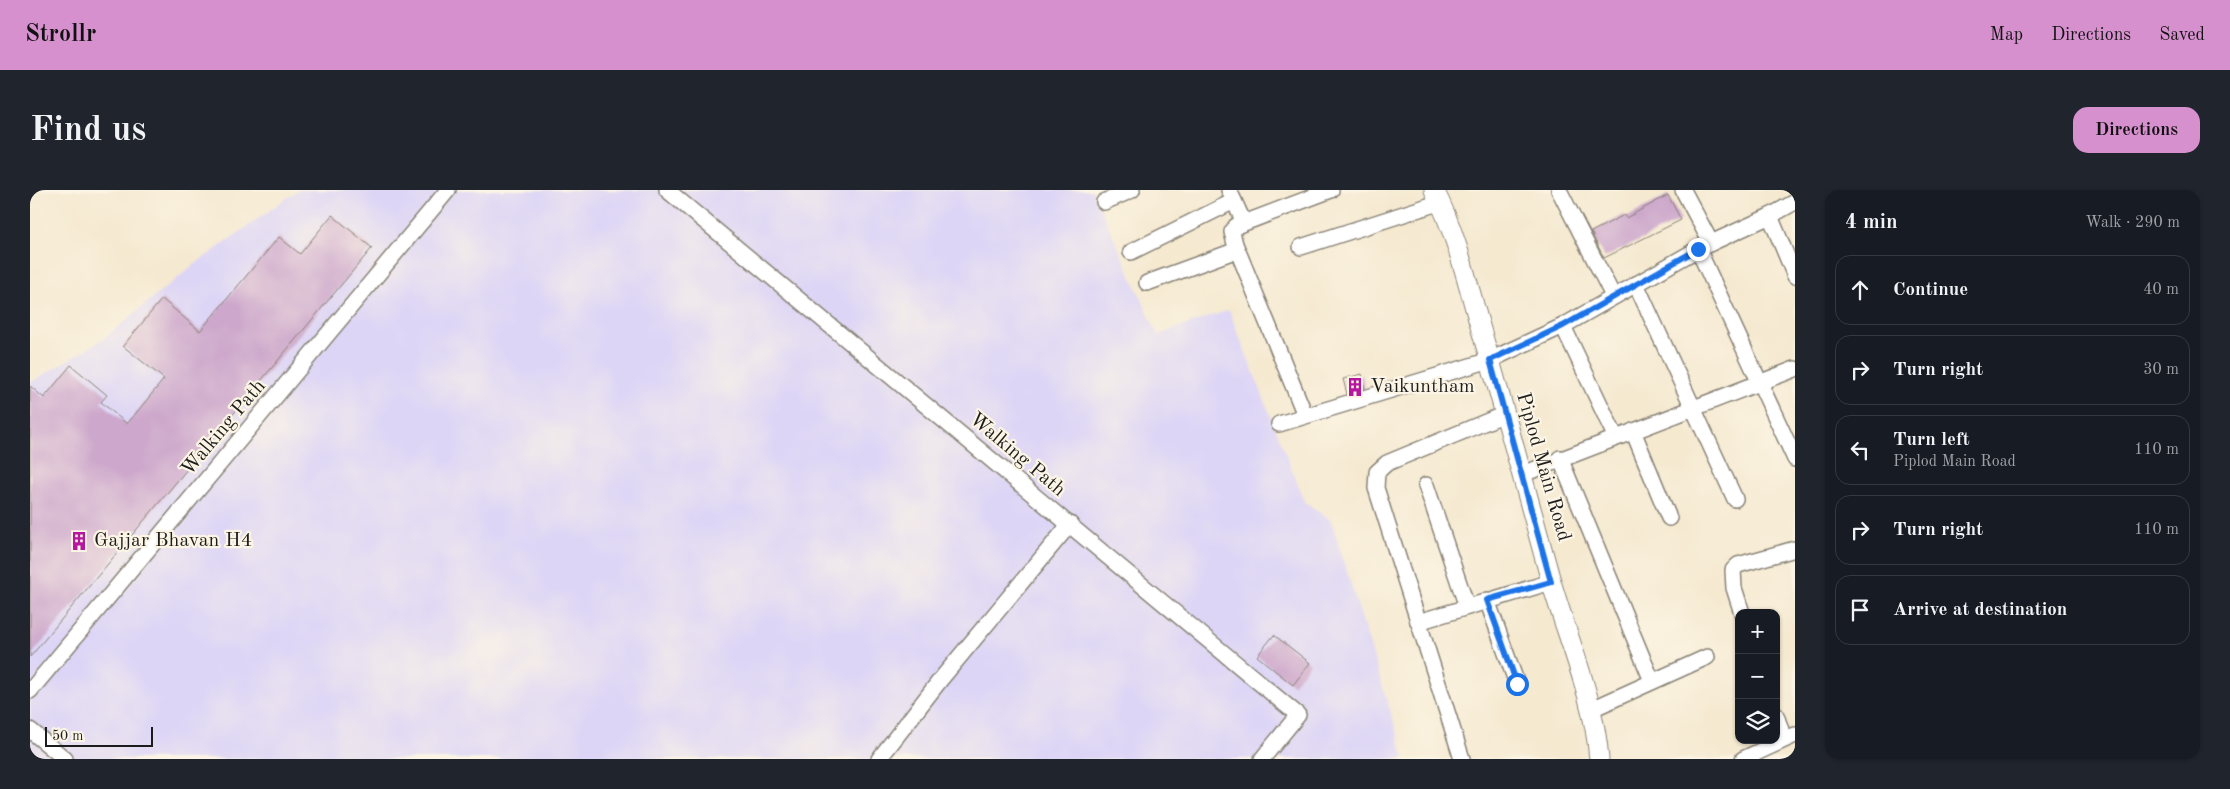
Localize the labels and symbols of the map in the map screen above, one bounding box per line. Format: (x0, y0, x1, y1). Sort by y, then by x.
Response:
route end (1687, 238, 1710, 261)
street label: Walking Path (178, 376, 270, 480)
building icon: Vaikuntham (1344, 376, 1366, 398)
place label: Vaikuntham (1370, 377, 1475, 397)
street label: Piplod Main Road (1512, 390, 1574, 544)
street label: Walking Path (965, 409, 1069, 501)
building icon: Gajjar Bhavan H4 (68, 530, 90, 552)
place label: Gajjar Bhavan H4 (94, 531, 252, 551)
route start (1506, 673, 1529, 696)
scale bar (45, 724, 152, 747)

